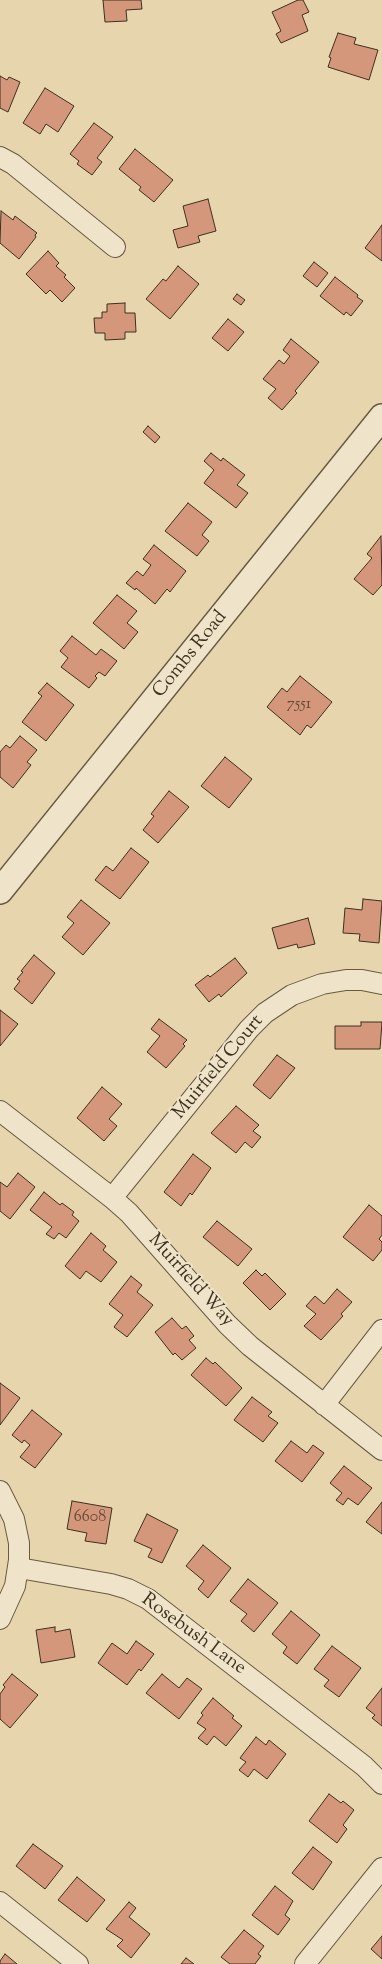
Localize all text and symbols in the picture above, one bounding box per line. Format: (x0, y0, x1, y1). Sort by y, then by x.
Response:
street label: Combs Road (149, 607, 233, 703)
house number: 7551 (287, 695, 311, 715)
street label: Muirfield Court (169, 1011, 269, 1125)
street label: Muirfield Way (142, 1230, 238, 1332)
house number: 6608 (74, 1508, 106, 1528)
street label: Rosebush Lane (136, 1589, 250, 1681)

